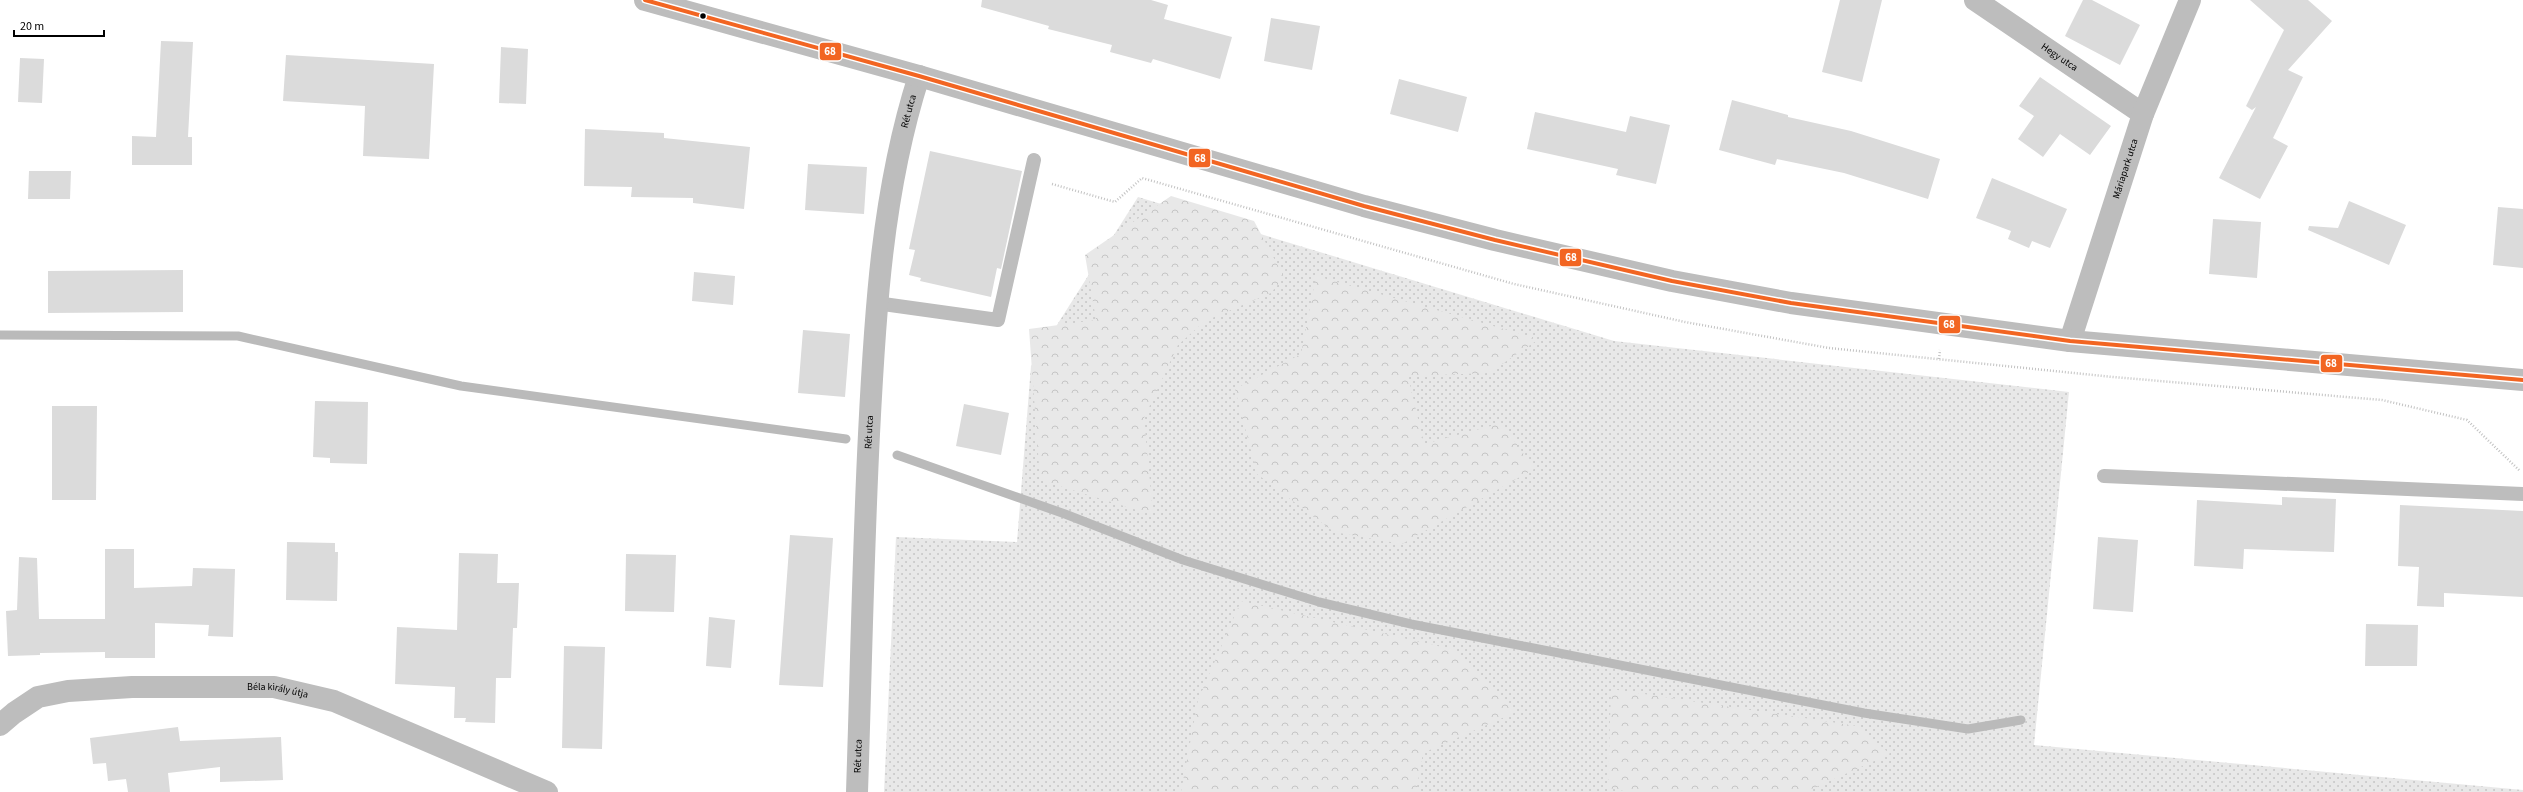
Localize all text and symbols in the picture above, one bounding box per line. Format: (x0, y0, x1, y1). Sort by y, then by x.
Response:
unlabelled marker (698, 11, 708, 21)
scale bar (14, 12, 104, 38)
text: 20 m (20, 18, 44, 35)
street label: Hegy utca (2038, 40, 2081, 75)
line badge: 68 (819, 42, 842, 61)
text: 68 (824, 44, 836, 59)
street label: Rét utca (898, 93, 920, 129)
street label: Máriapark utca (2109, 137, 2142, 201)
line badge: 68 (1188, 148, 1211, 168)
text: 68 (1194, 151, 1206, 166)
line badge: 68 (1559, 248, 1582, 267)
text: 68 (1565, 250, 1577, 265)
line badge: 68 (1938, 315, 1961, 334)
text: 68 (1943, 317, 1955, 332)
line badge: 68 (2320, 354, 2343, 373)
text: 68 (2325, 356, 2337, 371)
street label: Rét utca (861, 415, 877, 450)
street label: Béla király útja (247, 680, 310, 702)
street label: Rét utca (851, 739, 866, 773)

